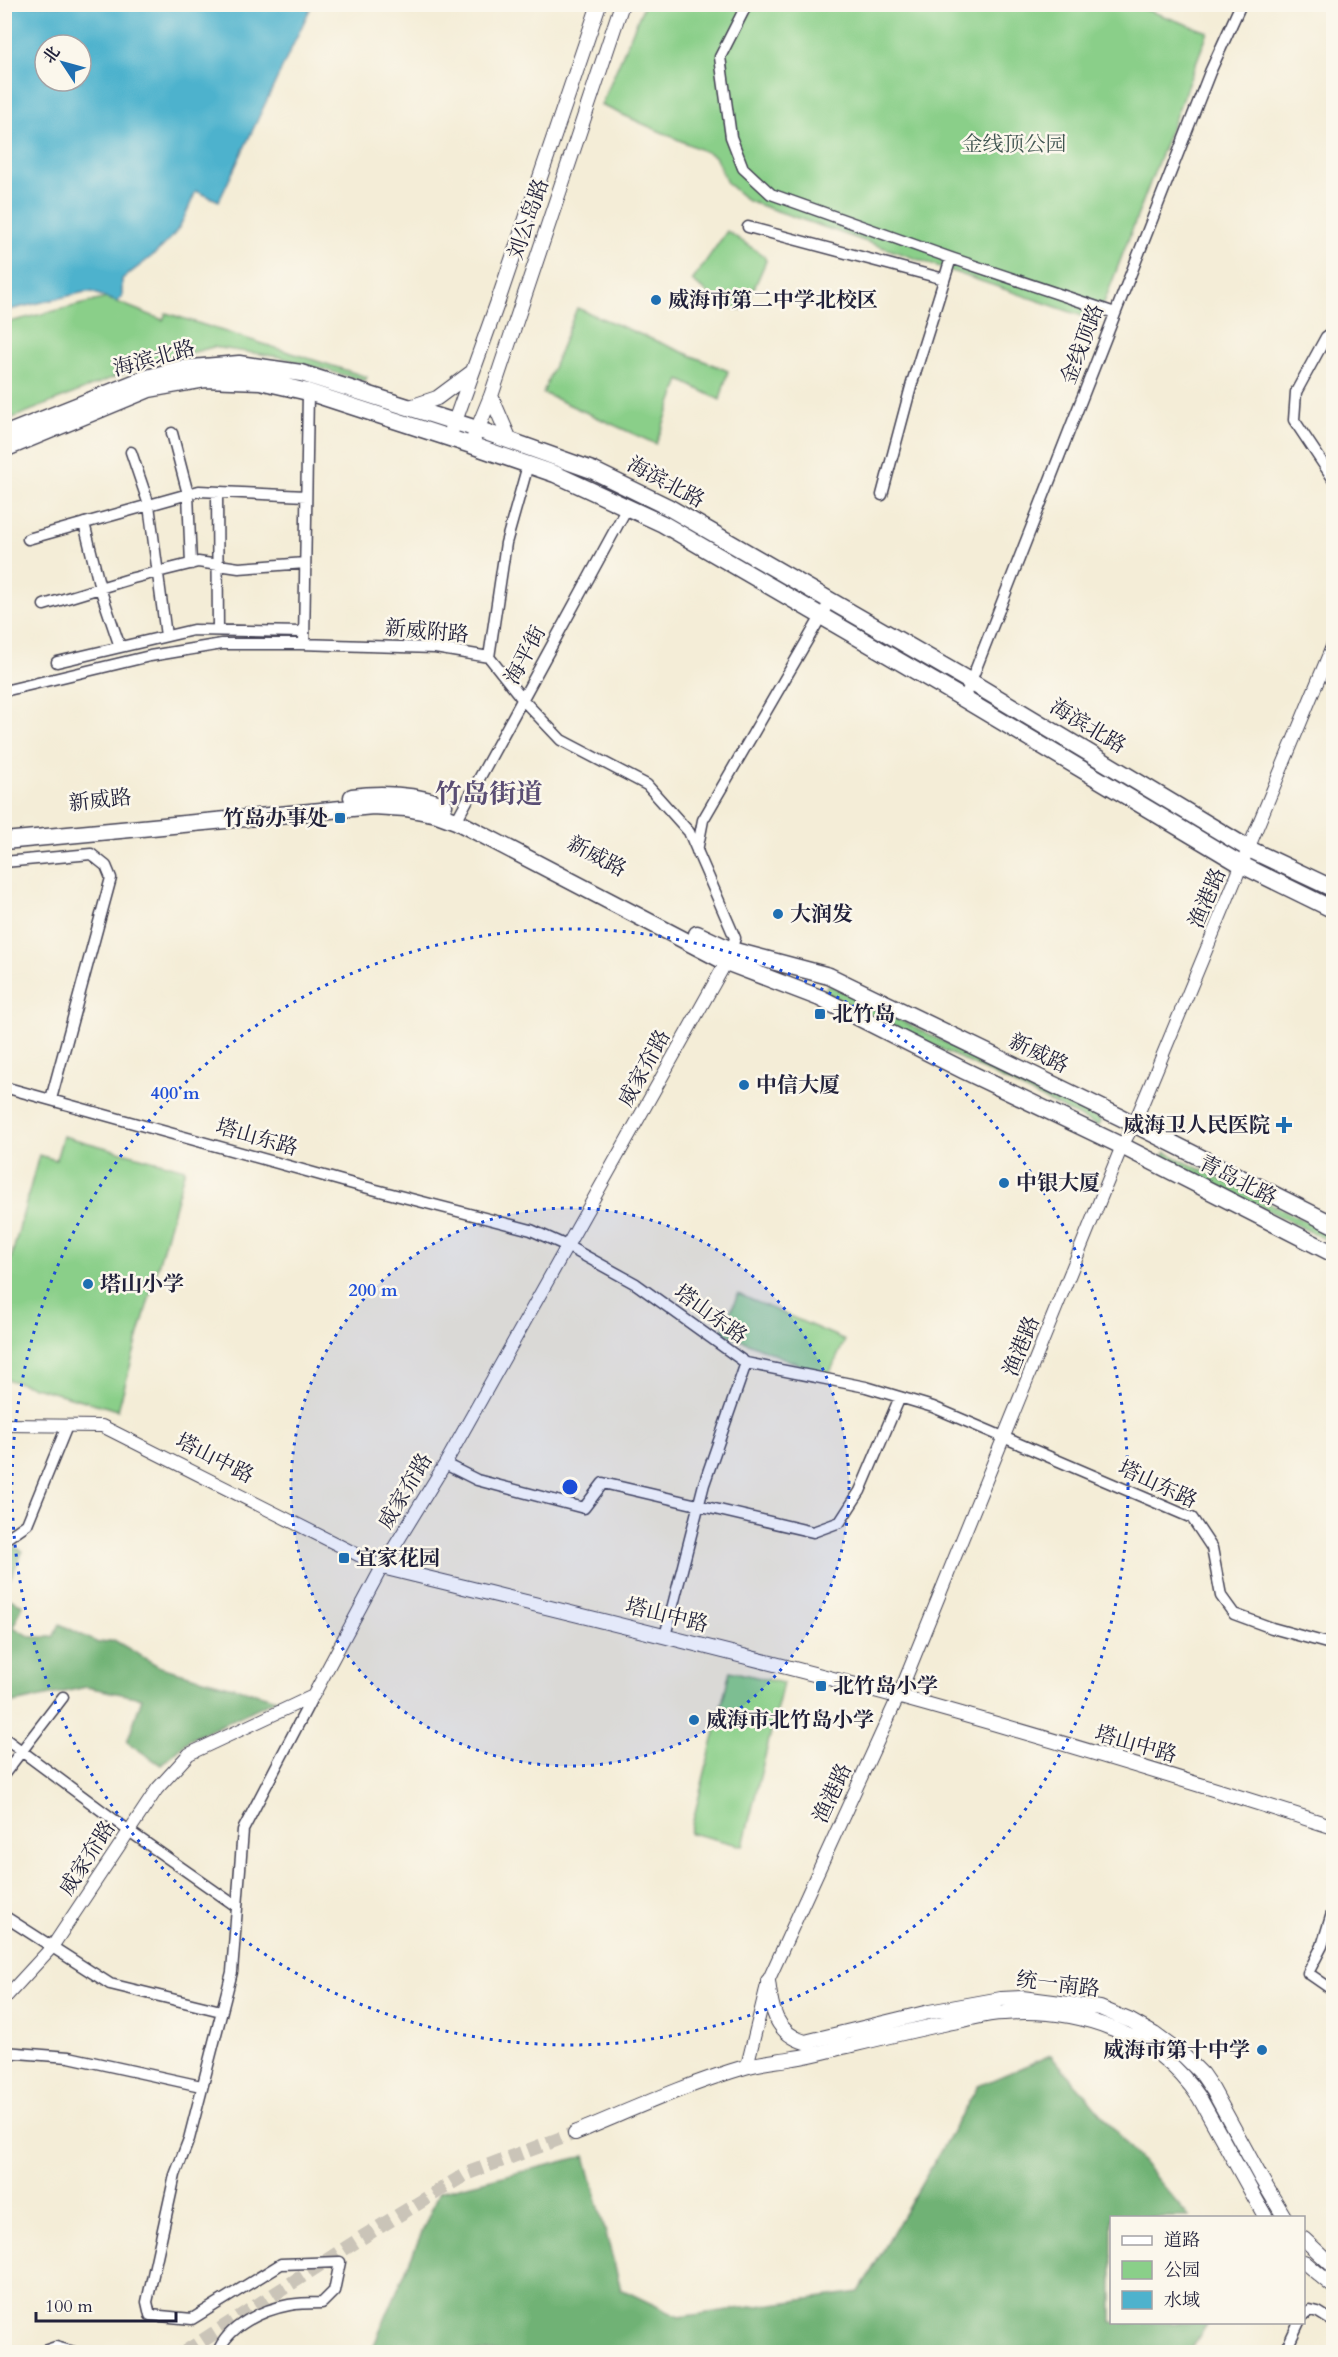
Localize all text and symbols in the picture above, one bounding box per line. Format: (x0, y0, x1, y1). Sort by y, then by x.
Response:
north arrow (33, 33, 93, 93)
text: 北 (38, 42, 65, 68)
park label: 金线顶公园 (962, 130, 1067, 159)
street label: 刘公岛路 (501, 175, 556, 264)
place label: 威海市第二中学北校区 (668, 286, 878, 315)
marker: 威海市第二中学北校区 (649, 293, 663, 307)
street label: 金线顶路 (1054, 300, 1111, 389)
street label: 海滨北路 (110, 334, 198, 383)
street label: 海滨北路 (622, 450, 710, 515)
street label: 新威附路 (384, 613, 470, 650)
street label: 海平街 (498, 621, 553, 690)
street label: 海滨北路 (1044, 692, 1131, 760)
district label: 竹岛街道 (435, 776, 543, 813)
street label: 新威路 (67, 783, 133, 818)
place label: 竹岛办事处 (223, 804, 328, 833)
marker: 竹岛办事处 (333, 811, 347, 825)
street label: 新威路 (562, 829, 631, 884)
street label: 渔港路 (1182, 864, 1233, 933)
place label: 大润发 (790, 900, 853, 929)
marker: 大润发 (771, 907, 785, 921)
place label: 北竹岛 (832, 1000, 895, 1029)
marker: 北竹岛 (813, 1007, 827, 1021)
street label: 威家夼路 (611, 1024, 677, 1112)
street label: 新威路 (1004, 1027, 1073, 1080)
place label: 中信大厦 (756, 1071, 840, 1100)
marker: 中信大厦 (737, 1078, 751, 1092)
text: 400 m (150, 1081, 200, 1106)
place label: 威海卫人民医院 (1123, 1111, 1270, 1140)
street label: 塔山东路 (212, 1112, 301, 1163)
marker: 威海卫人民医院 (1275, 1116, 1293, 1134)
street label: 青岛北路 (1194, 1148, 1282, 1212)
place label: 中银大厦 (1016, 1169, 1100, 1198)
marker: 中银大厦 (997, 1176, 1011, 1190)
place label: 塔山小学 (100, 1270, 184, 1299)
marker: 塔山小学 (81, 1277, 95, 1291)
text: 200 m (348, 1278, 398, 1303)
street label: 塔山东路 (668, 1278, 753, 1351)
street label: 渔港路 (996, 1312, 1047, 1381)
street label: 塔山中路 (171, 1426, 259, 1490)
street label: 威家夼路 (371, 1448, 439, 1535)
street label: 塔山东路 (1114, 1454, 1202, 1515)
centre of rings (560, 1477, 580, 1497)
place label: 宜家花园 (356, 1544, 440, 1573)
marker: 宜家花园 (337, 1551, 351, 1565)
street label: 塔山中路 (623, 1591, 711, 1640)
place label: 北竹岛小学 (833, 1672, 938, 1701)
marker: 北竹岛小学 (814, 1679, 828, 1693)
place label: 威海市北竹岛小学 (706, 1706, 874, 1735)
marker: 威海市北竹岛小学 (687, 1713, 701, 1727)
street label: 塔山中路 (1091, 1719, 1180, 1770)
street label: 渔港路 (806, 1759, 859, 1828)
street label: 威家夼路 (52, 1815, 122, 1901)
street label: 统一南路 (1014, 1965, 1101, 2004)
place label: 威海市第十中学 (1103, 2036, 1250, 2065)
marker: 威海市第十中学 (1255, 2043, 1269, 2057)
legend (1110, 2216, 1305, 2324)
text: 道路 (1164, 2228, 1200, 2253)
text: 公园 (1164, 2258, 1200, 2283)
scale bar (36, 2285, 176, 2323)
text: 水域 (1164, 2288, 1200, 2313)
text: 100 m (45, 2294, 93, 2319)

